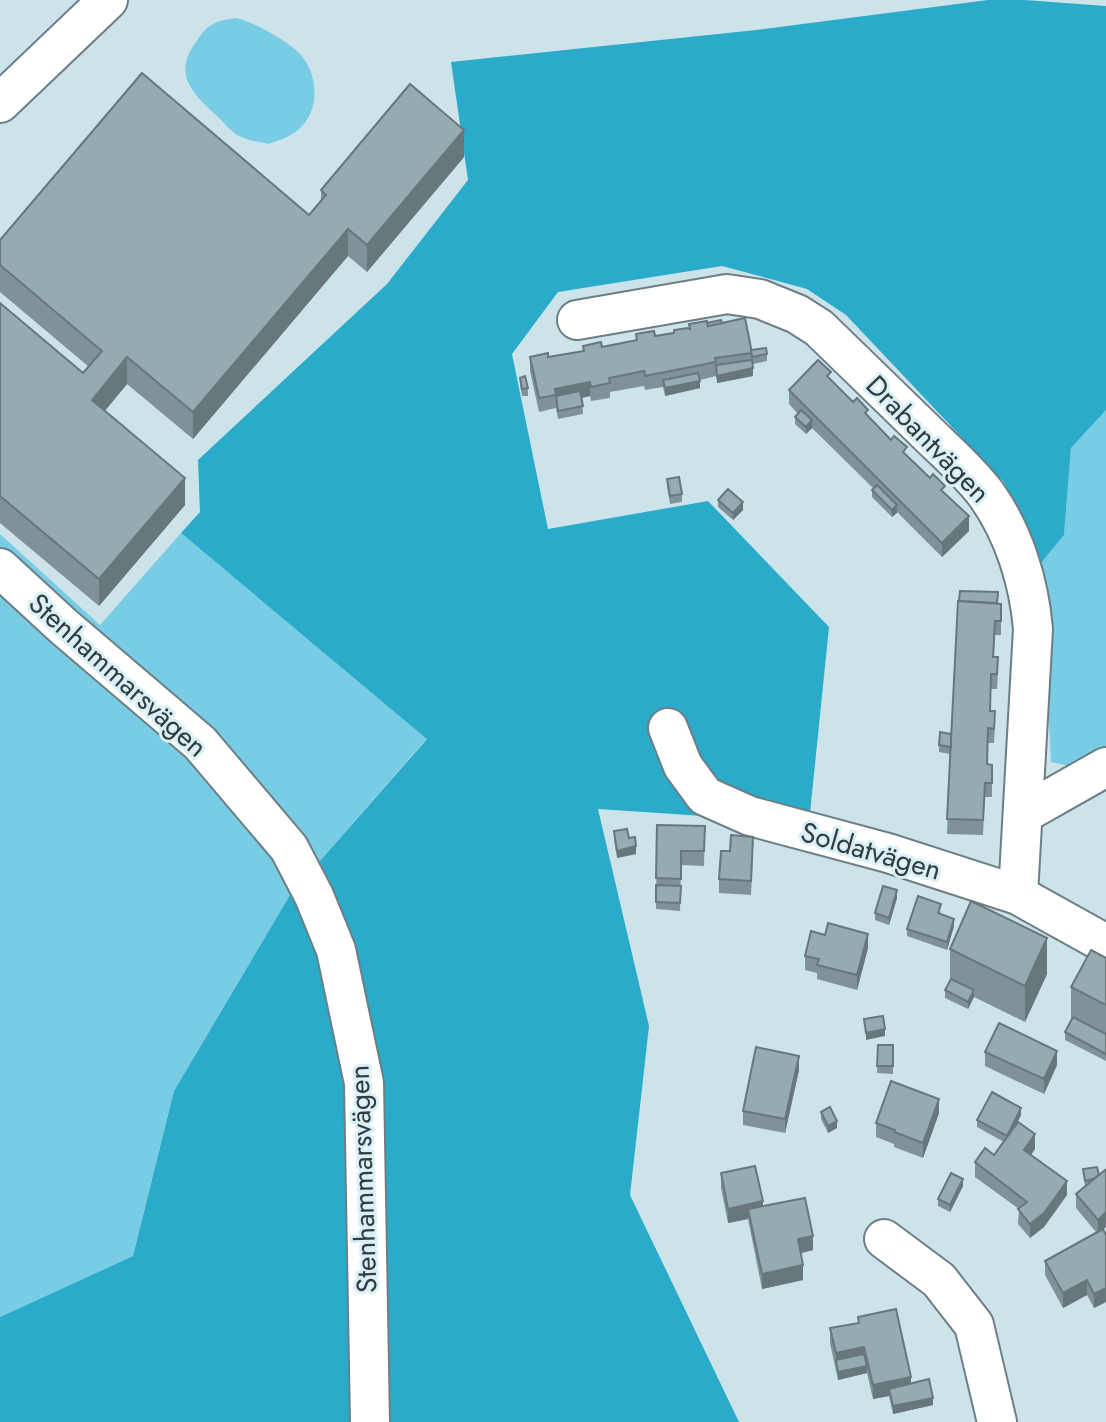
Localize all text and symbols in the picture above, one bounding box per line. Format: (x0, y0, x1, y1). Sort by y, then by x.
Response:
street label: Drabantvägen (856, 366, 1000, 512)
street label: Stenhammarsvägen (19, 583, 217, 767)
street label: Soldatvägen (796, 811, 946, 891)
street label: Stenhammarsvägen (339, 1064, 387, 1294)

